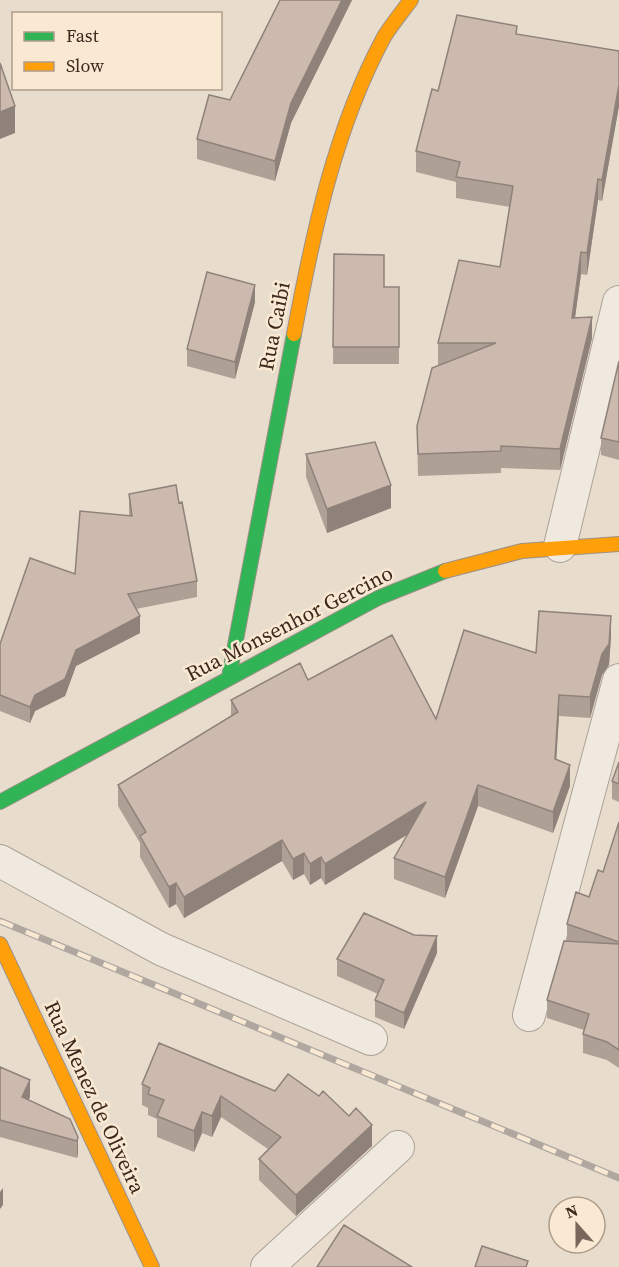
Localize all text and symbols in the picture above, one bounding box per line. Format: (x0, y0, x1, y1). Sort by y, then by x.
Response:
legend (12, 12, 222, 90)
text: Fast (66, 23, 99, 48)
text: Slow (66, 53, 104, 78)
street label: Rua Caibi (251, 279, 297, 373)
street label: Rua Monsenhor Gercino (180, 558, 398, 688)
street label: Rua Menez de Oliveira (38, 996, 153, 1198)
north arrow (547, 1195, 607, 1255)
text: N (562, 1199, 581, 1223)

